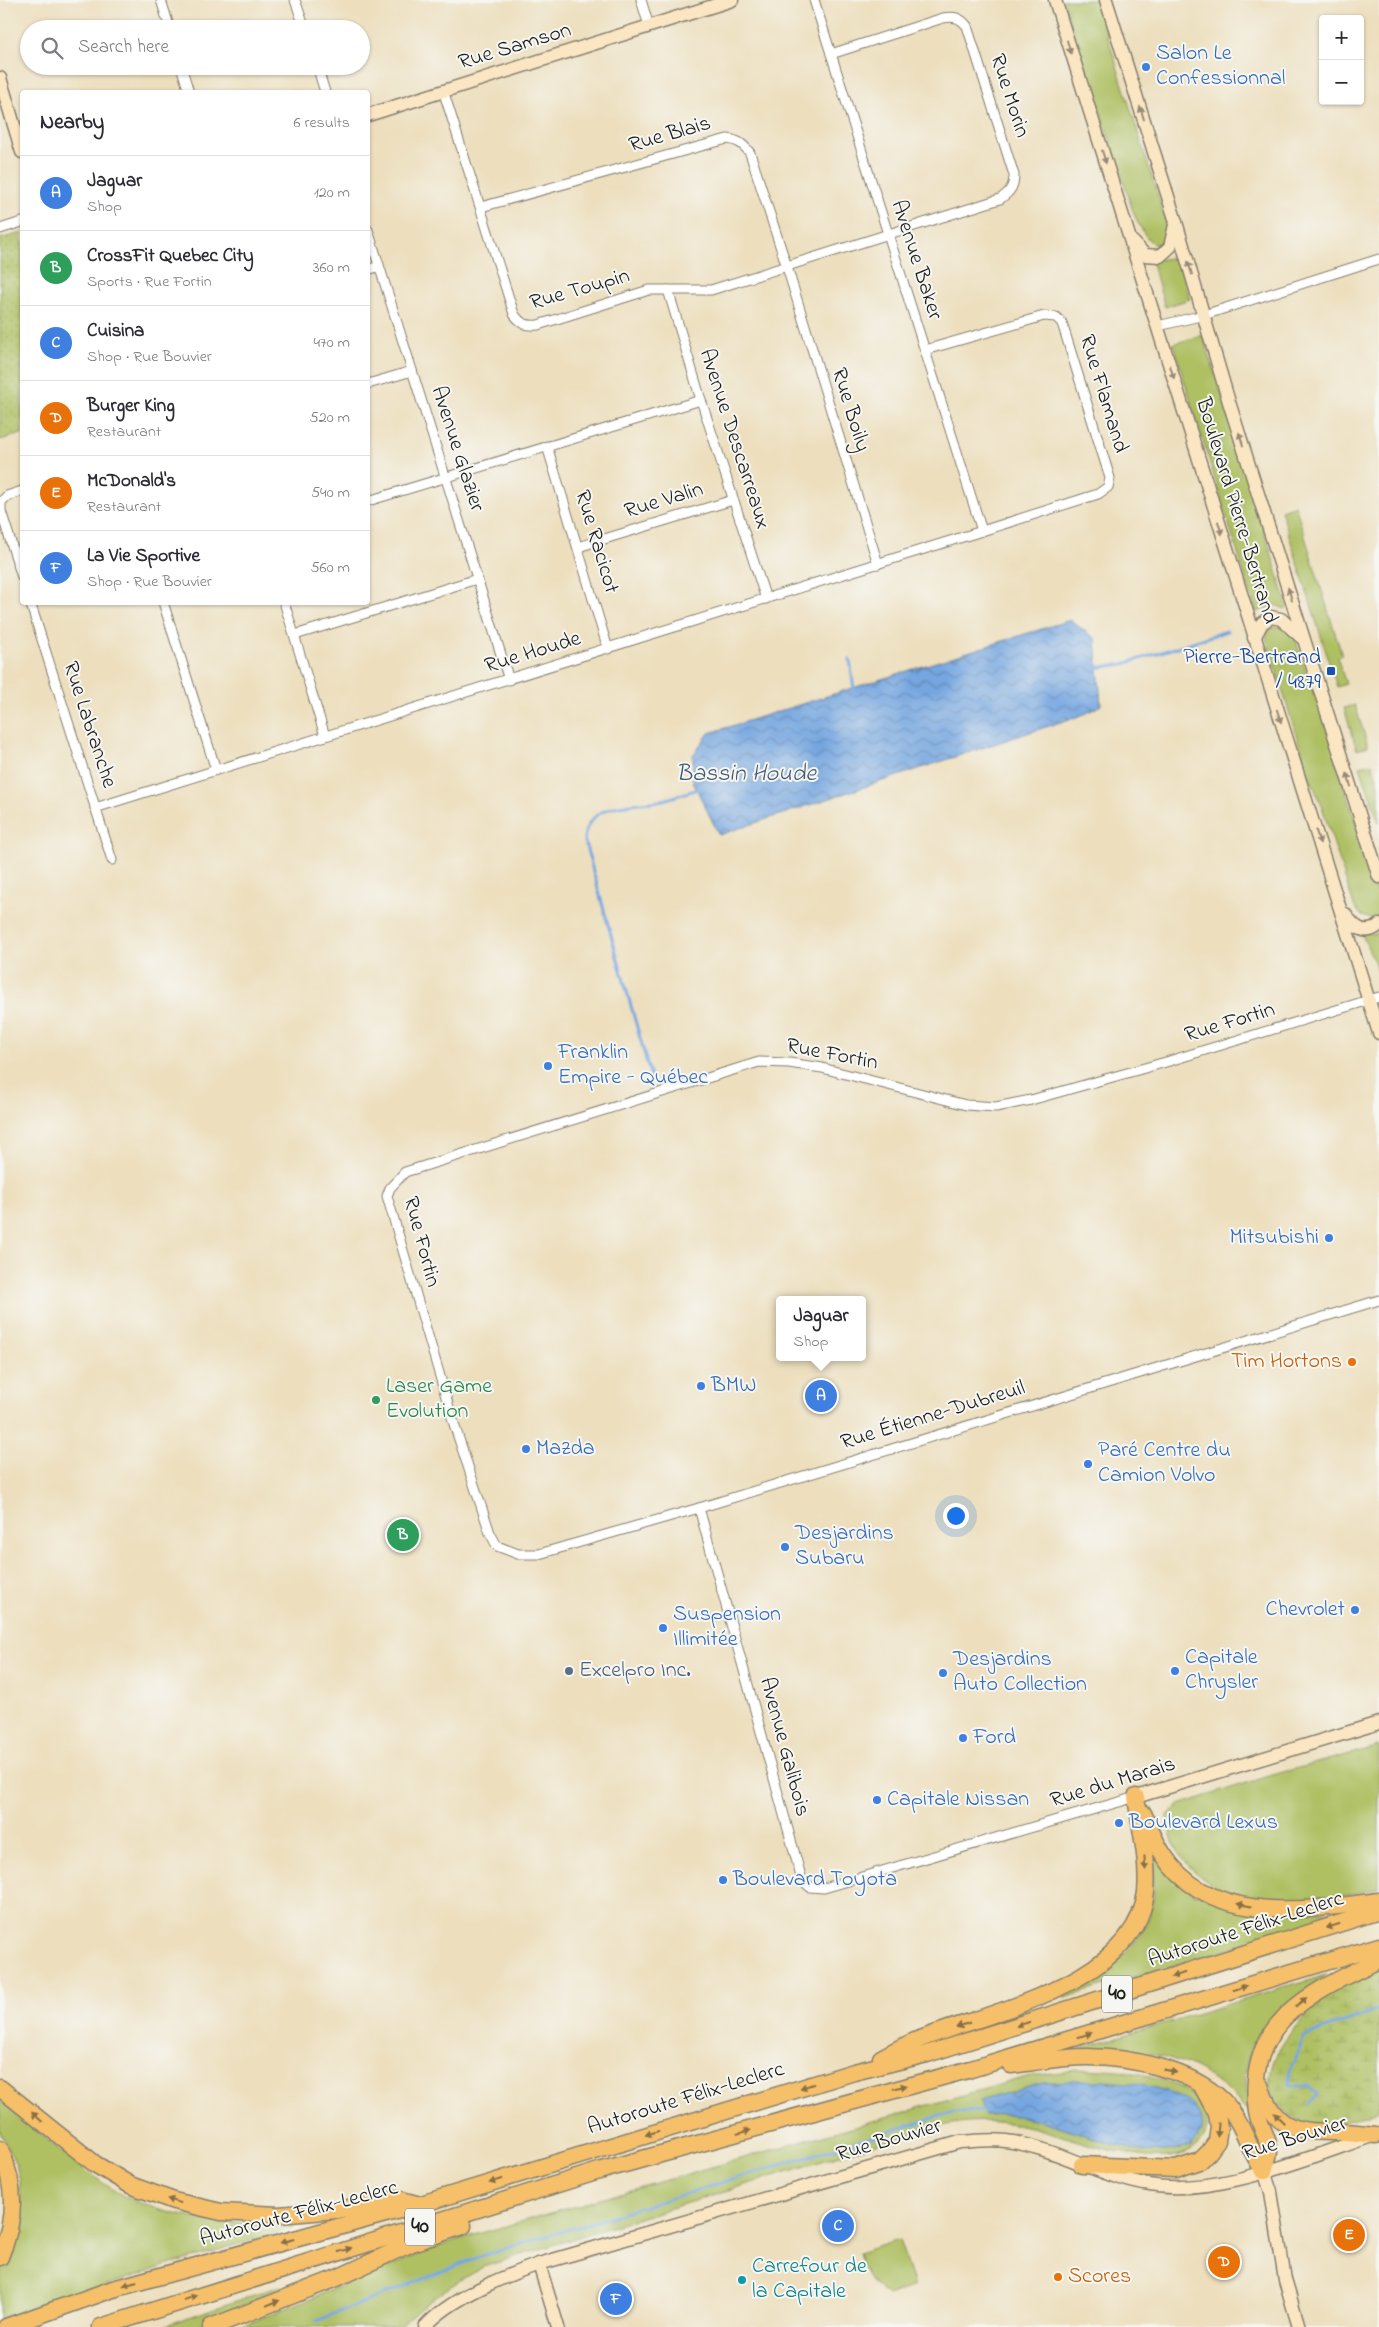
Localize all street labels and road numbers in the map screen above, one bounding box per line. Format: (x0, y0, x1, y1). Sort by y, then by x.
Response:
street label: Rue Samson (455, 15, 575, 79)
street label: Rue Morin (980, 50, 1038, 142)
street label: Rue Blais (625, 108, 715, 162)
street label: Avenue Baker (882, 196, 950, 324)
street label: Rue Toupin (526, 260, 634, 320)
street label: Rue Flamand (1070, 331, 1136, 457)
street label: Avenue Descarreaux (690, 345, 778, 533)
street label: Rue Boily (821, 364, 878, 456)
street label: Avenue Glazier (422, 382, 492, 516)
street label: Boulevard Pierre-Bertrand (1186, 393, 1286, 628)
street label: Rue Valin (621, 474, 707, 528)
street label: Rue Racicot (565, 486, 627, 598)
street label: Rue Houde (481, 623, 585, 683)
street label: Rue Labranche (53, 658, 125, 793)
street label: Rue Fortin (1181, 994, 1279, 1052)
street label: Rue Fortin (783, 1030, 881, 1080)
street label: Rue Fortin (394, 1193, 448, 1291)
street label: Rue Étienne-Dubreuil (837, 1373, 1029, 1459)
street label: Avenue Galibois (750, 1674, 818, 1820)
street label: Rue du Marais (1046, 1749, 1180, 1817)
street label: Autoroute Félix-Leclerc (1144, 1883, 1348, 1977)
road number: 40 (1102, 1976, 1132, 2012)
street label: Autoroute Félix-Leclerc (584, 2054, 789, 2144)
street label: Rue Bouvier (1239, 2108, 1351, 2170)
street label: Rue Bouvier (833, 2111, 945, 2171)
street label: Autoroute Félix-Leclerc (196, 2172, 402, 2256)
road number: 40 (405, 2208, 435, 2246)

